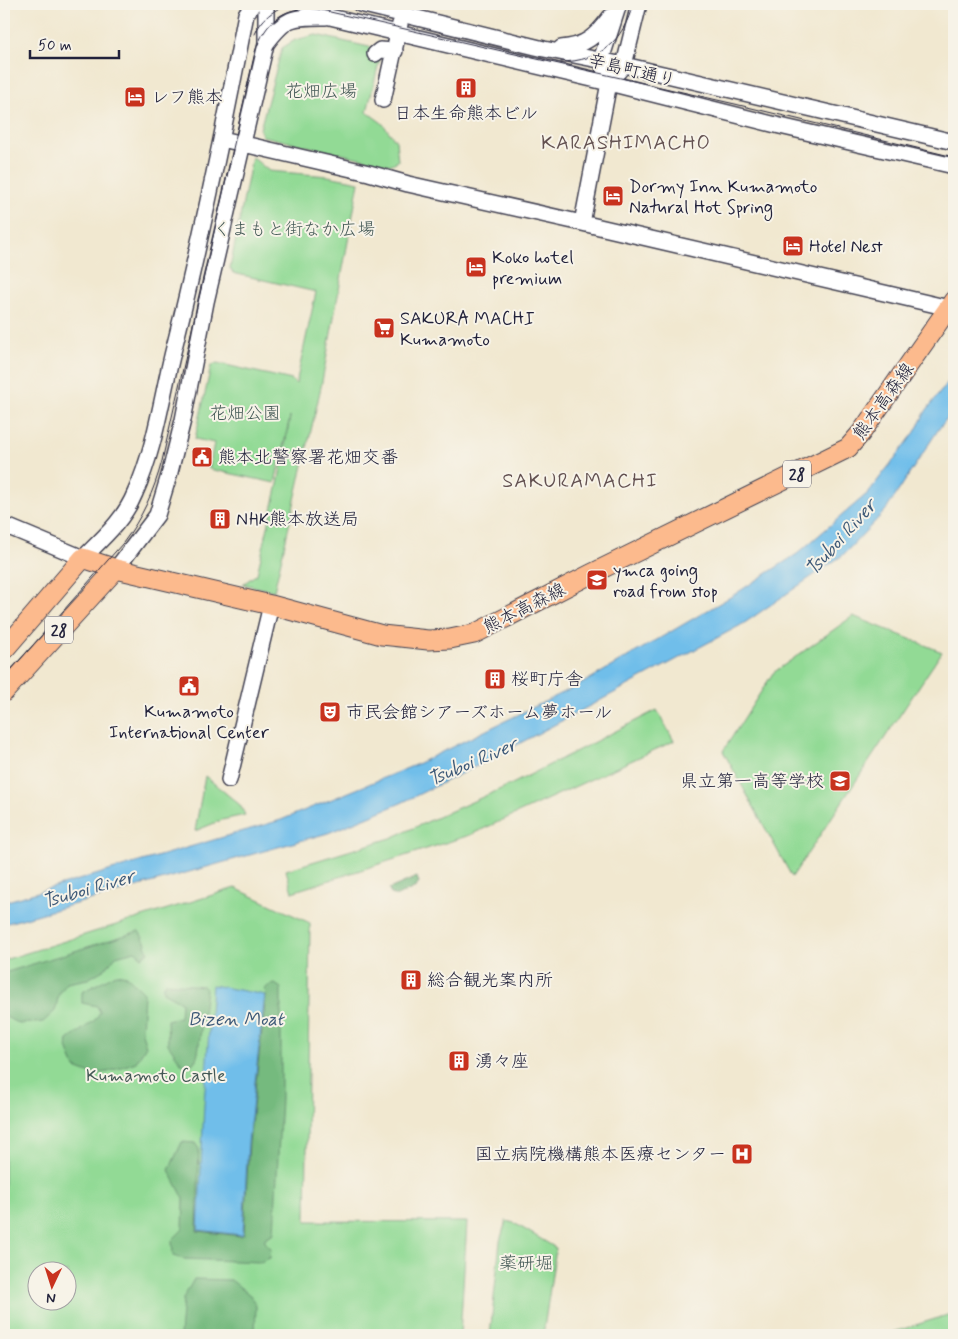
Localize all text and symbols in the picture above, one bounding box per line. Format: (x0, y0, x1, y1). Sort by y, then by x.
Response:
scale bar (30, 28, 119, 60)
text: 50 m (38, 36, 72, 56)
street label: 辛島町通り (585, 48, 678, 94)
building icon: 日本生命熊本ビル (454, 76, 478, 100)
park label: 花畑広場 (285, 80, 357, 104)
hotel icon: レフ熊本 (123, 85, 147, 109)
place label: レフ熊本 (151, 86, 223, 110)
place label: 日本生命熊本ビル (394, 102, 538, 126)
district label: KARASHIMACHO (541, 130, 711, 157)
place label: Dormy Inn Kumamoto Natural Hot Spring (629, 175, 817, 221)
hotel icon: Dormy Inn Kumamoto Natural Hot Spring (601, 184, 625, 208)
park label: くまもと街なか広場 (213, 218, 375, 242)
hotel icon: Hotel Nest (781, 234, 805, 258)
place label: Hotel Nest (809, 235, 883, 259)
place label: Koko hotel premium (492, 246, 574, 291)
hotel icon: Koko hotel premium (464, 255, 488, 279)
place label: SAKURA MACHI Kumamoto (400, 307, 535, 352)
supermarket icon: SAKURA MACHI Kumamoto (372, 316, 396, 340)
street label: 熊本高森線 (848, 358, 920, 445)
park label: 花畑公園 (209, 402, 281, 426)
public building icon: 熊本北警察署花畑交番 (190, 445, 214, 469)
place label: 熊本北警察署花畑交番 (218, 446, 398, 470)
road number: 28 (783, 460, 811, 488)
district label: SAKURAMACHI (502, 468, 658, 495)
water label: Tsuboi River (800, 492, 884, 582)
building icon: NHK熊本放送局 (208, 507, 232, 531)
place label: NHK熊本放送局 (236, 508, 359, 532)
place label: ymca going road from stop (613, 559, 718, 604)
school or university icon: ymca going road from stop (585, 568, 609, 592)
street label: 熊本高森線 (479, 578, 570, 640)
road number: 28 (45, 616, 73, 644)
building icon: 桜町庁舎 (483, 667, 507, 691)
place label: 桜町庁舎 (511, 668, 583, 692)
public building icon: Kumamoto International Center (177, 674, 201, 698)
place label: Kumamoto International Center (109, 700, 270, 745)
theatre icon: 市民会館シアーズホーム夢ホール (318, 700, 342, 724)
place label: 市民会館シアーズホーム夢ホール (346, 701, 612, 725)
water label: Tsuboi River (424, 731, 524, 792)
school or university icon: 県立第一高等学校 (828, 769, 852, 793)
place label: 県立第一高等学校 (680, 770, 824, 794)
water label: Tsuboi River (39, 864, 140, 914)
building icon: 総合観光案内所 (399, 968, 423, 992)
place label: 総合観光案内所 (427, 969, 553, 993)
water label: Bizen Moat (188, 1007, 286, 1032)
building icon: 湧々座 (447, 1049, 471, 1073)
place label: 湧々座 (475, 1050, 529, 1074)
park label: Kumamoto Castle (86, 1064, 226, 1088)
hospital icon: 国立病院機構熊本医療センター (730, 1142, 754, 1166)
place label: 国立病院機構熊本医療センター (475, 1143, 726, 1167)
park label: 薬研堀 (499, 1252, 553, 1276)
north arrow (28, 1262, 78, 1312)
text: N (46, 1289, 56, 1307)

